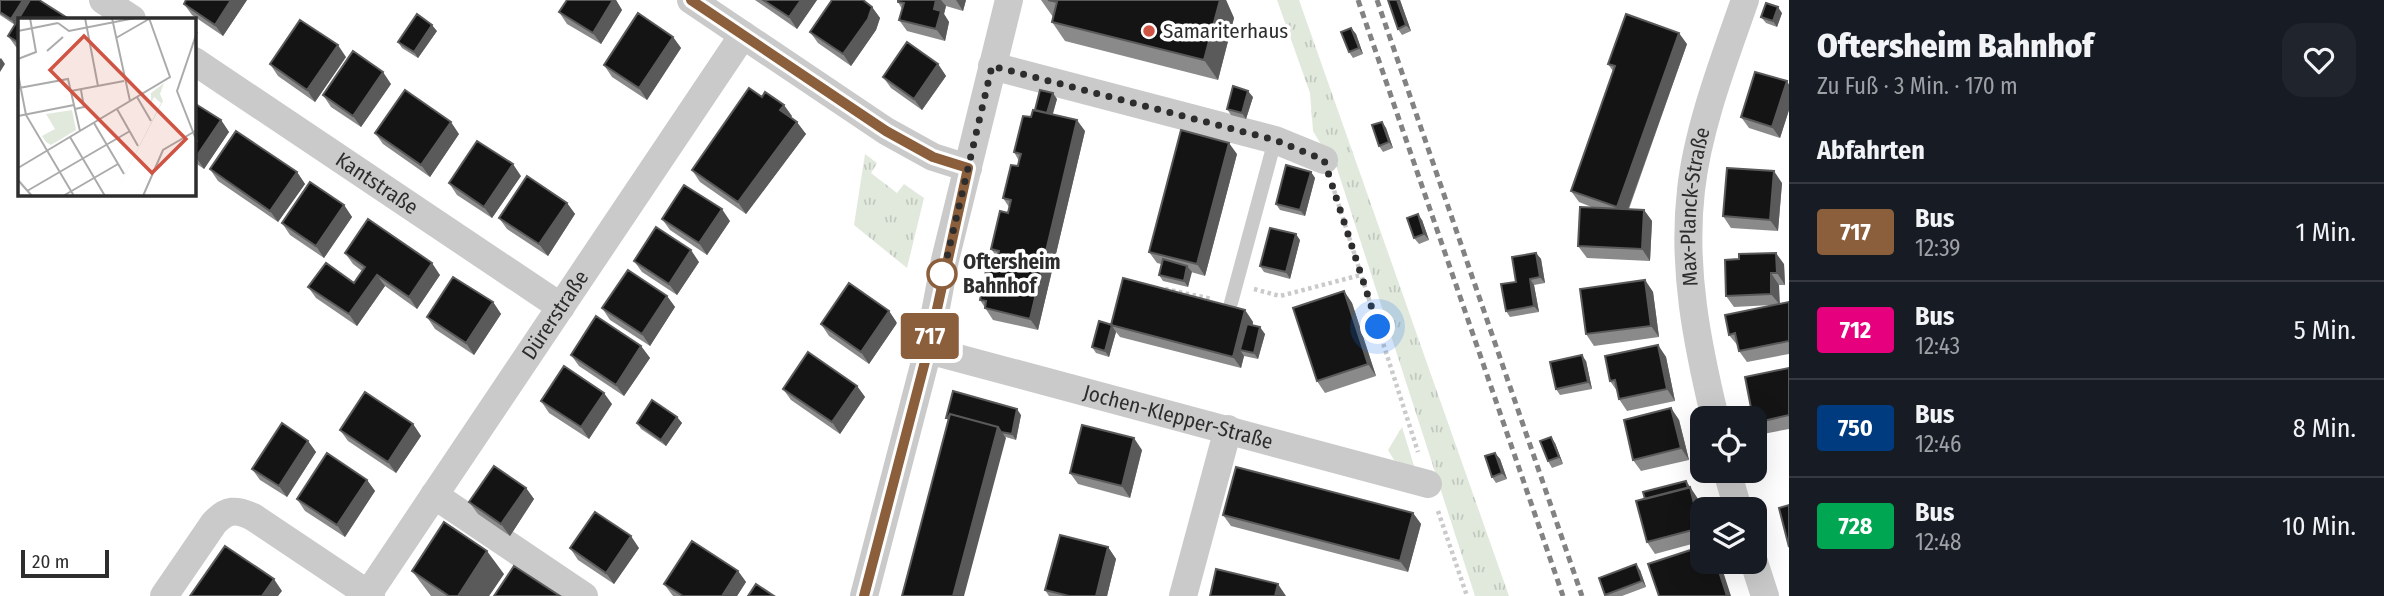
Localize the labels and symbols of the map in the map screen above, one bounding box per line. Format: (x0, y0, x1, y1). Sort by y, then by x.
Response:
inset map (18, 18, 196, 196)
place label: Samariterhaus (1163, 18, 1288, 44)
marker: Samariterhaus (1141, 23, 1157, 39)
street label: Max-Planck-Straße (1675, 125, 1716, 287)
street label: Kantstraße (331, 147, 423, 220)
place label: Oftersheim Bahnhof (963, 249, 1061, 299)
marker: Oftersheim Bahnhof (927, 259, 957, 289)
street label: Dürerstraße (516, 265, 594, 364)
your location (1360, 309, 1395, 344)
line badge: 717 (890, 313, 970, 359)
street label: Jochen-Klepper-Straße (1081, 379, 1276, 455)
scale bar (21, 547, 108, 579)

